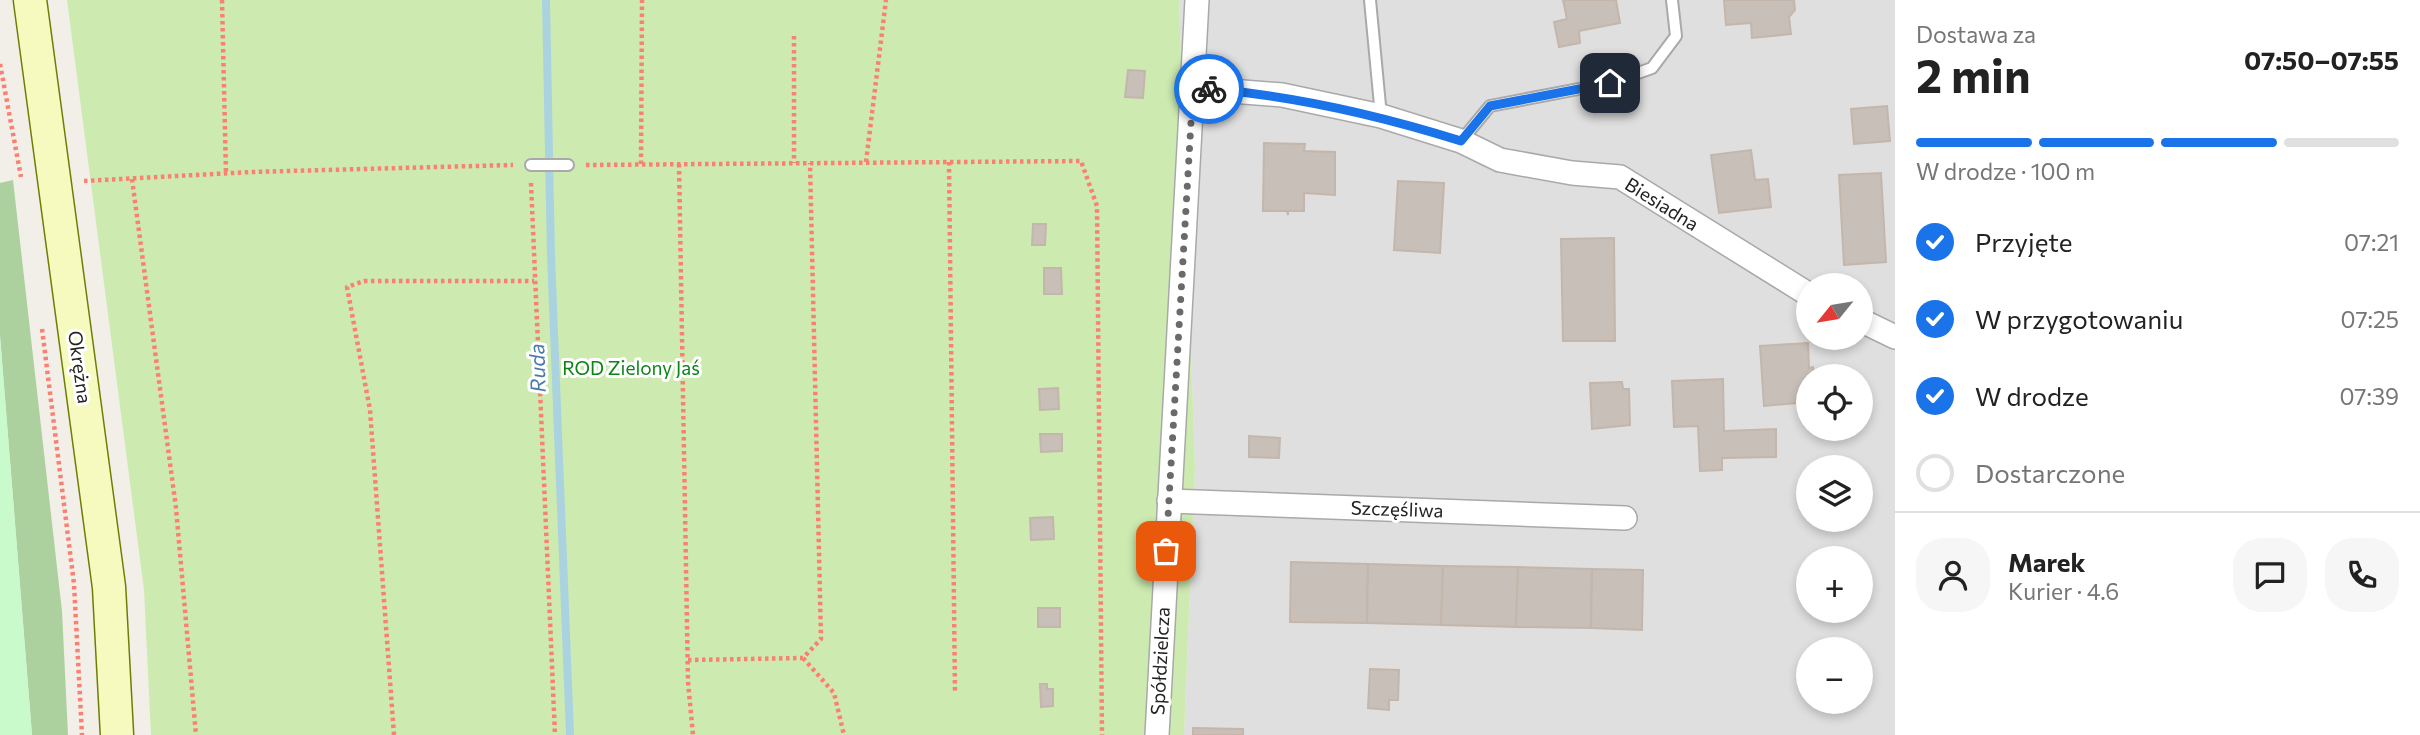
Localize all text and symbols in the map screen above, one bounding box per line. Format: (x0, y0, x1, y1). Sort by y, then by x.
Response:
text: Dostawa za (1916, 20, 2036, 48)
text: 07:50–07:55 (2244, 44, 2399, 75)
text: 2 min (1916, 46, 2031, 102)
pin (1580, 53, 1640, 113)
courier (1174, 54, 1244, 124)
icon: home (1591, 64, 1629, 102)
icon: bike (1190, 70, 1228, 108)
text: W drodze · 100 m (1916, 157, 2095, 185)
street label: Biesiadna (1621, 172, 1703, 235)
icon: check (1916, 223, 1954, 261)
text: Przyjęte (1975, 226, 2072, 257)
text: 07:21 (2344, 228, 2399, 256)
north arrow (1796, 273, 1872, 350)
map controls (1796, 273, 1873, 714)
icon: check (1916, 300, 1954, 338)
text: W przygotowaniu (1975, 303, 2183, 334)
text: 07:25 (2341, 305, 2399, 333)
street label: Okrężna (64, 329, 97, 405)
water label: Ruda (523, 343, 550, 393)
park label: ROD Zielony Jaś (562, 356, 700, 379)
button: locate (1796, 364, 1873, 441)
icon: check (1916, 377, 1954, 415)
text: W drodze (1975, 380, 2089, 411)
text: 07:39 (2339, 382, 2399, 410)
button: layers (1796, 455, 1873, 532)
text: Dostarczone (1975, 457, 2125, 488)
street label: Szczęśliwa (1350, 495, 1444, 522)
pin (1136, 521, 1196, 581)
icon: bag (1147, 532, 1185, 570)
button: person (1916, 538, 1990, 612)
button: chat (2233, 538, 2307, 612)
button: phone (2325, 538, 2399, 612)
button: + (1796, 546, 1873, 623)
text: Marek (2008, 546, 2085, 577)
text: Kurier · 4.6 (2008, 577, 2119, 605)
street label: Spółdzielcza (1145, 606, 1174, 716)
button: − (1796, 637, 1873, 714)

